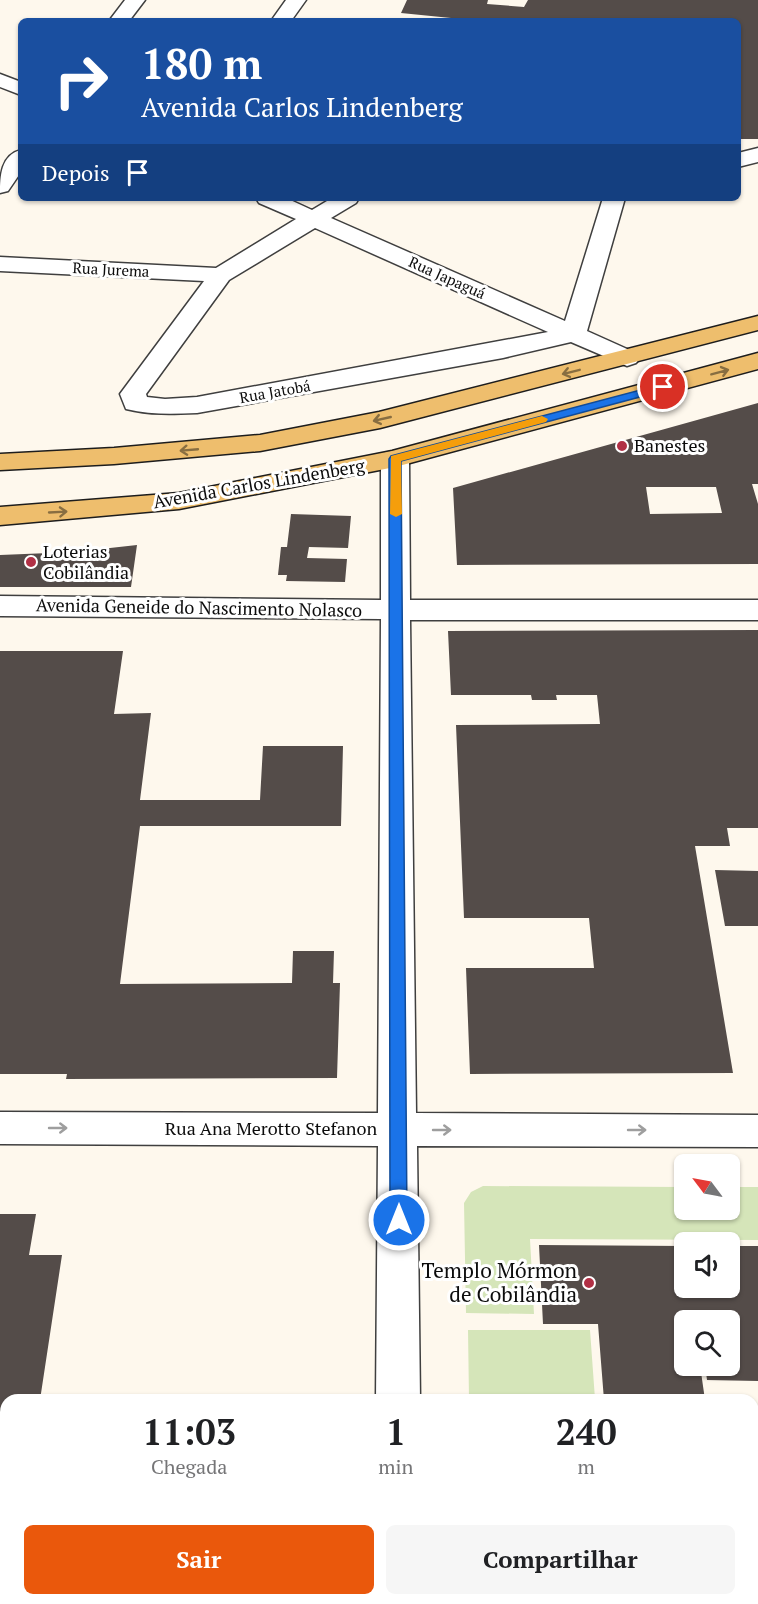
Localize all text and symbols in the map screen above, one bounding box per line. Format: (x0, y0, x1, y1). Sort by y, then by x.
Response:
text: 180 m (141, 35, 262, 91)
icon: right (42, 42, 120, 120)
text: Avenida Carlos Lindenberg (141, 89, 463, 125)
icon: arrive (121, 156, 154, 189)
text: Depois (42, 158, 109, 187)
street label: Rua Japaguá (406, 251, 489, 303)
street label: Rua Jurema (72, 257, 150, 281)
pin (637, 361, 688, 412)
one-way arrow (710, 365, 729, 377)
one-way arrow (562, 366, 581, 378)
icon: arrive (646, 370, 679, 403)
street label: Rua Jatobá (238, 375, 312, 407)
one-way arrow (372, 414, 391, 426)
place label: Banestes (634, 433, 705, 457)
marker: Banestes (615, 439, 629, 453)
one-way arrow (180, 445, 200, 456)
street label: Avenida Carlos Lindenberg (151, 452, 367, 513)
one-way arrow (48, 507, 68, 518)
place label: Loterias Cobilândia (43, 539, 129, 584)
marker: Loterias Cobilândia (24, 555, 38, 569)
street label: Avenida Geneide do Nascimento Nolasco (36, 592, 362, 622)
street label: Rua Ana Merotto Stefanon (165, 1116, 377, 1140)
one-way arrow (48, 1123, 68, 1134)
one-way arrow (432, 1124, 452, 1136)
one-way arrow (627, 1124, 647, 1136)
north arrow (674, 1154, 740, 1220)
map controls (674, 1154, 740, 1376)
position arrow (367, 1188, 431, 1252)
button: sound (674, 1232, 740, 1298)
place label: Templo Mórmon de Cobilândia (422, 1256, 578, 1308)
marker: Templo Mórmon de Cobilândia (582, 1276, 596, 1290)
button: search (674, 1310, 740, 1376)
text: 11:03 (142, 1408, 236, 1455)
text: 1 (386, 1408, 406, 1455)
text: 240 (556, 1408, 617, 1455)
text: Chegada (151, 1453, 227, 1480)
text: min (378, 1453, 413, 1480)
text: m (578, 1453, 595, 1480)
button: Sair (24, 1525, 374, 1594)
button: Compartilhar (386, 1525, 735, 1594)

